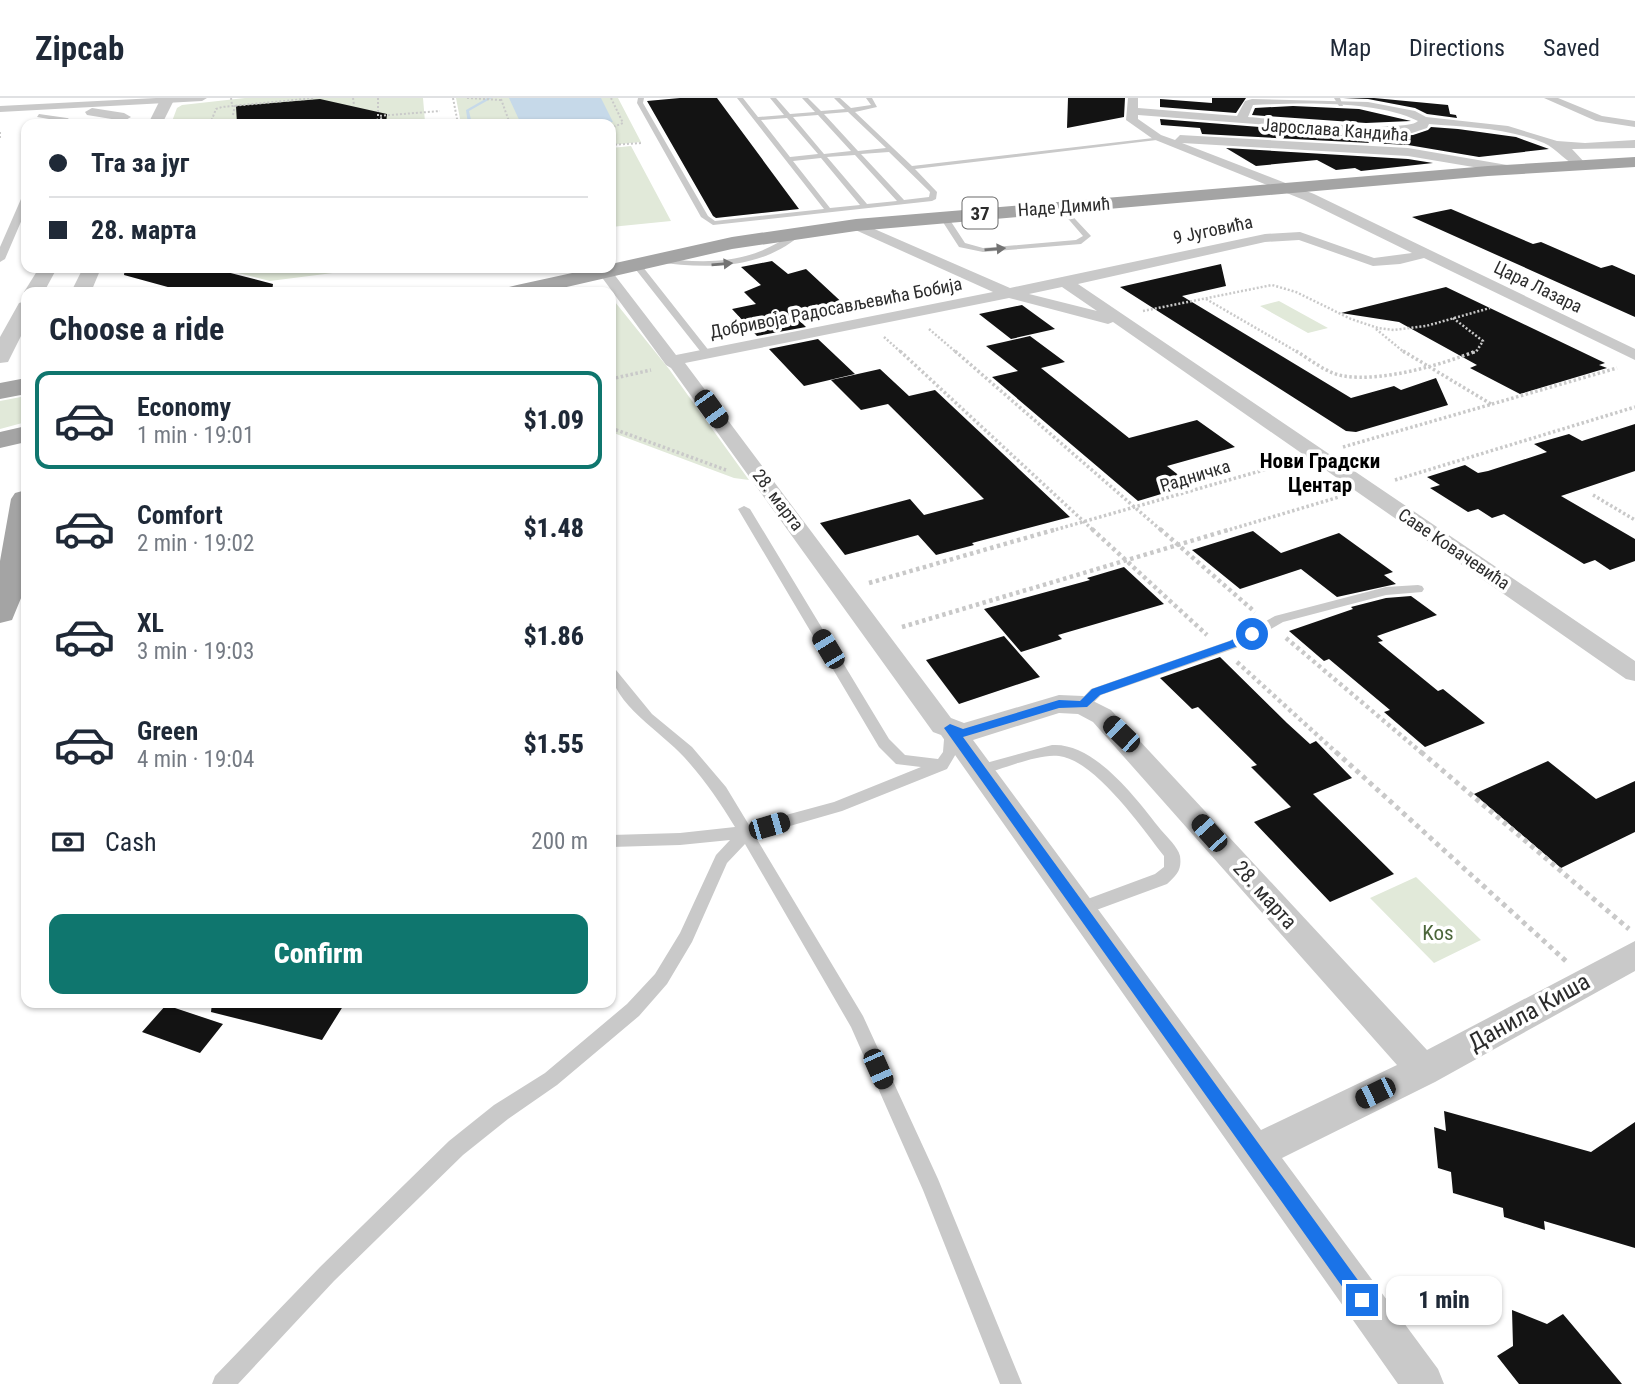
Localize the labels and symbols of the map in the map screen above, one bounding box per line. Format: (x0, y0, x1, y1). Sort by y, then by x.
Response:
street label: Јарослава Кандића (1261, 114, 1409, 145)
street label: Наде Димић (1017, 193, 1111, 220)
road number: 37 (962, 197, 998, 228)
street label: 9 Југовића (1171, 211, 1254, 248)
one-way arrow (984, 243, 1006, 254)
street label: Цара Лазара (1491, 256, 1586, 317)
one-way arrow (711, 258, 733, 269)
street label: Добривоја Радосављевића Бобија (708, 273, 964, 342)
car (691, 386, 732, 432)
district label: Нови Градски Центар (1260, 449, 1380, 497)
street label: Радничка (1157, 455, 1233, 496)
street label: 28. марта (749, 465, 808, 534)
street label: Саве Ковачевића (1395, 504, 1514, 594)
route start (1236, 618, 1268, 650)
car (809, 626, 848, 672)
car (1099, 712, 1144, 756)
car (746, 810, 793, 842)
car (1188, 810, 1231, 856)
street label: 28. марта (1228, 856, 1302, 934)
park label: Kos (1422, 921, 1454, 945)
street label: Данила Киша (1463, 967, 1595, 1057)
car (860, 1046, 897, 1092)
car (1352, 1074, 1399, 1112)
callout: 1 min (1386, 1276, 1502, 1324)
route end (1346, 1284, 1378, 1316)

